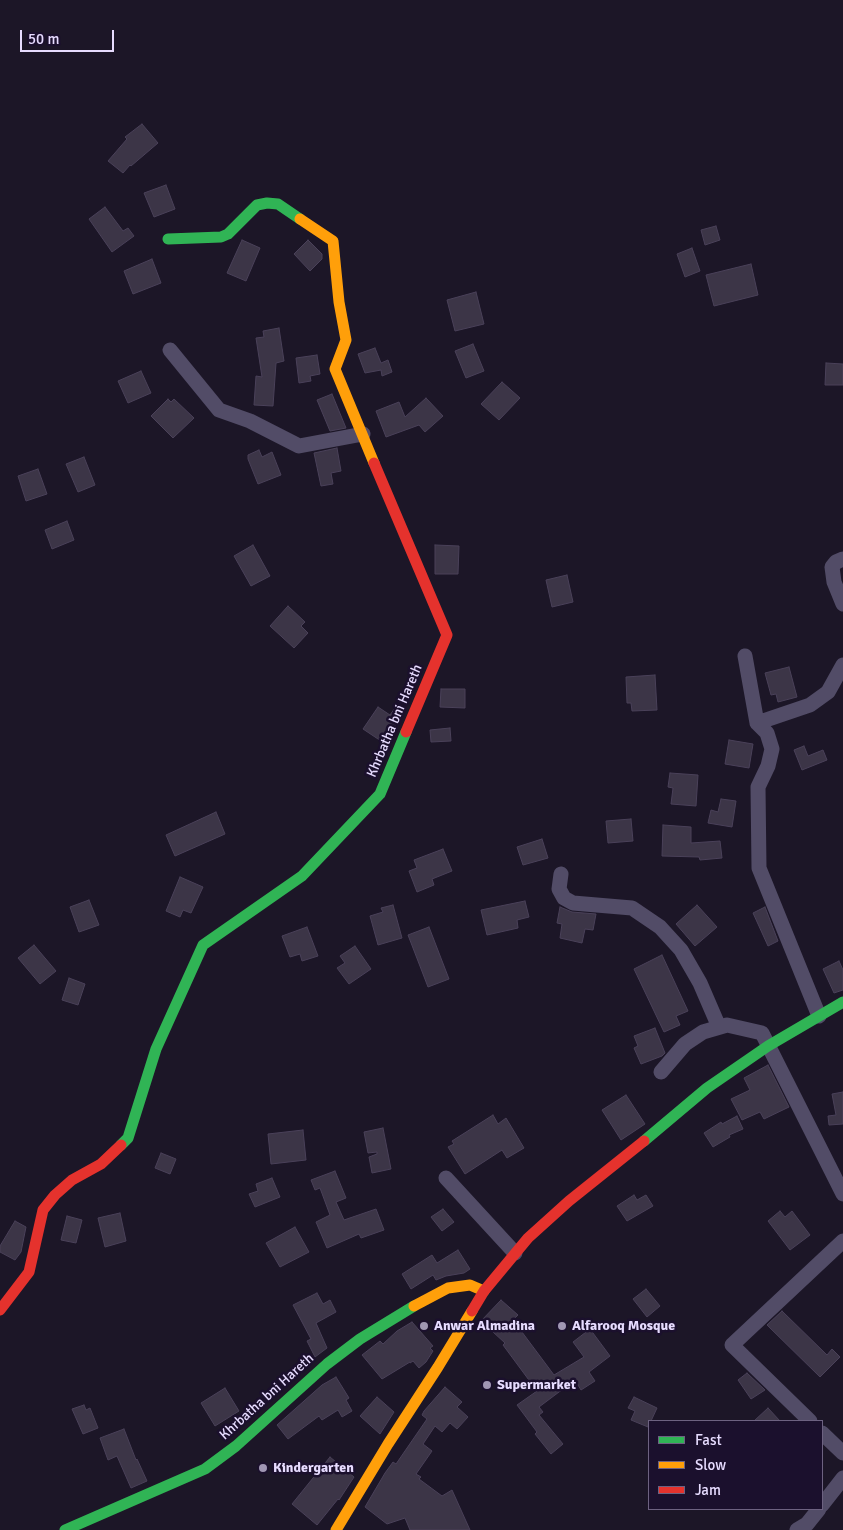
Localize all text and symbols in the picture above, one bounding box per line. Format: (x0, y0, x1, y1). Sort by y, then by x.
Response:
scale bar (22, 20, 116, 52)
text: 50 m (28, 30, 59, 48)
street label: Khrbatha bni Hareth (364, 662, 426, 780)
place label: Anwar Almadina (434, 1318, 535, 1334)
place label: Alfarooq Mosque (572, 1318, 675, 1334)
marker: Anwar Almadina (418, 1320, 430, 1332)
marker: Alfarooq Mosque (556, 1320, 568, 1332)
street label: Khrbatha bni Hareth (216, 1350, 318, 1444)
place label: Supermarket (497, 1377, 576, 1393)
marker: Supermarket (481, 1379, 493, 1391)
legend (648, 1420, 823, 1510)
text: Fast (695, 1431, 722, 1449)
text: Slow (695, 1456, 726, 1474)
place label: Kindergarten (273, 1460, 354, 1476)
marker: Kindergarten (257, 1462, 269, 1474)
text: Jam (695, 1481, 721, 1499)

